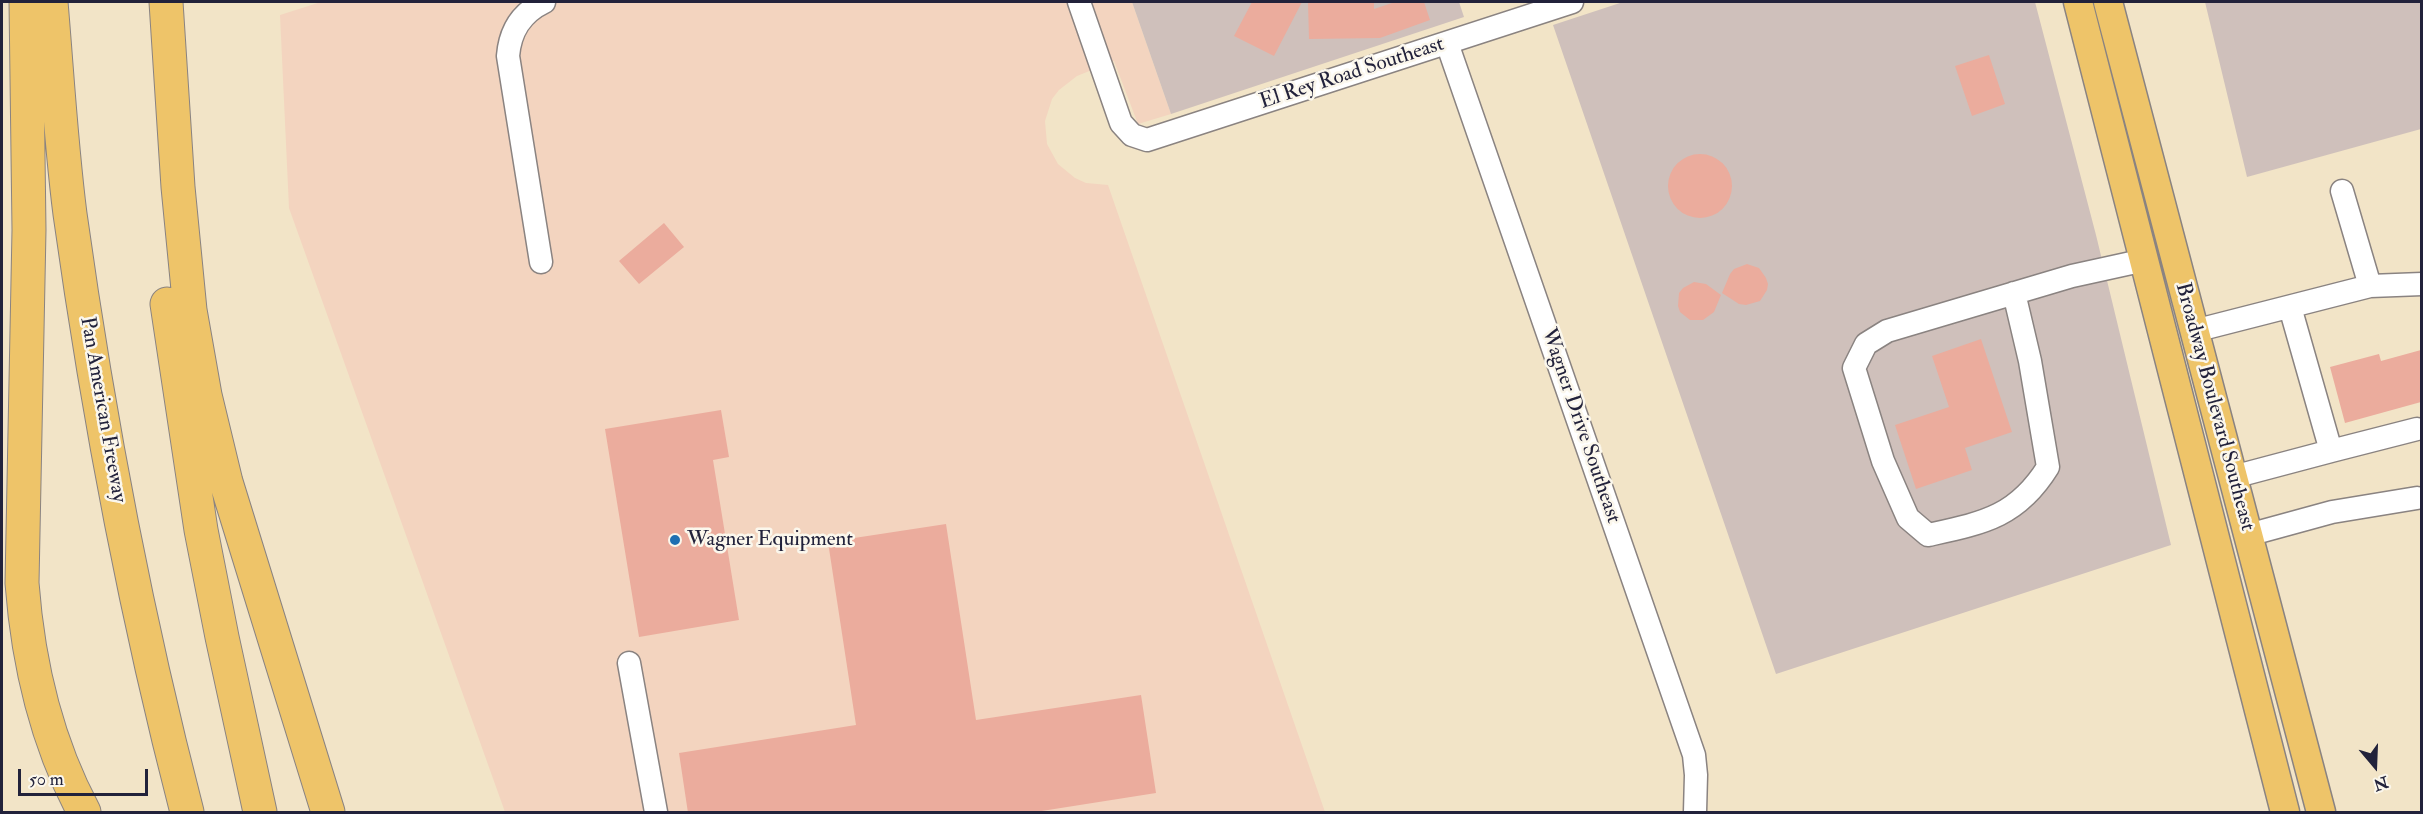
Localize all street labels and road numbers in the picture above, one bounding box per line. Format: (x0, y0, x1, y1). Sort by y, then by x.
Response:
street label: El Rey Road Southeast (1257, 32, 1447, 116)
street label: Broadway Boulevard Southeast (2169, 280, 2259, 534)
street label: Pan American Freeway (73, 315, 131, 505)
street label: Wagner Drive Southeast (1535, 325, 1625, 527)

